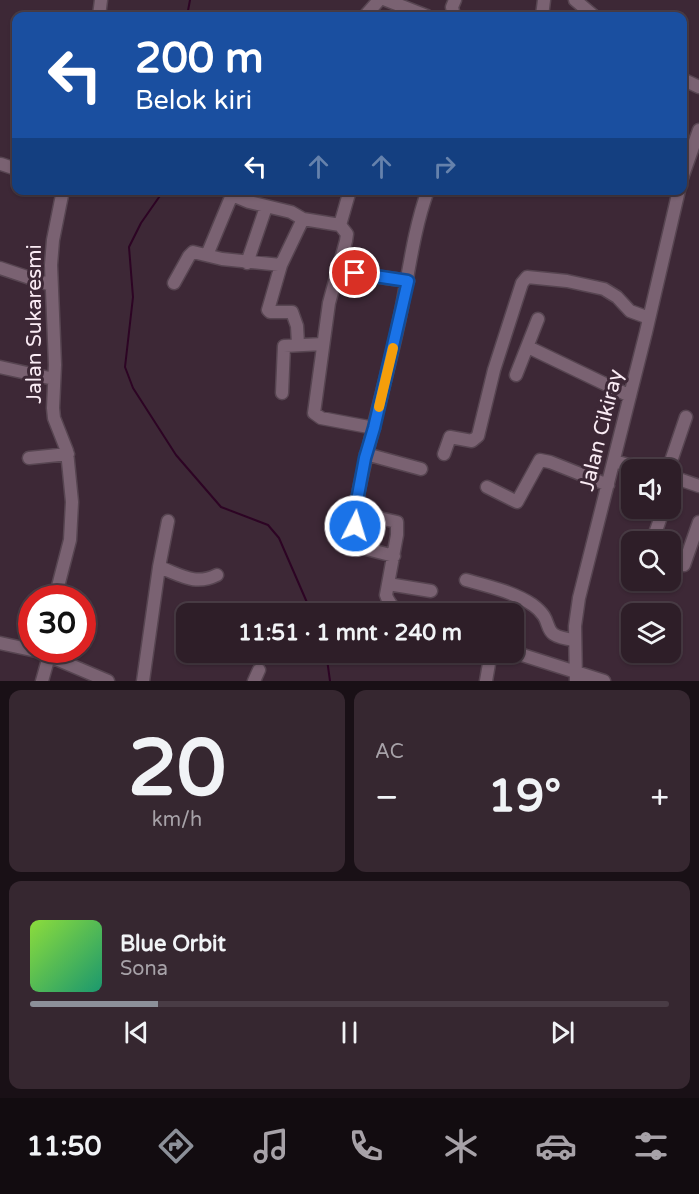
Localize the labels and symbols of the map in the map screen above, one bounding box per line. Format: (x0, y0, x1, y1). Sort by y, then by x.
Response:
street label: Jalan Sukaresmi (22, 244, 47, 404)
pin (329, 247, 380, 298)
street label: Jalan Cikiray (574, 367, 629, 493)
position arrow (323, 494, 387, 558)
speed limit sign: 30 (18, 585, 96, 663)

